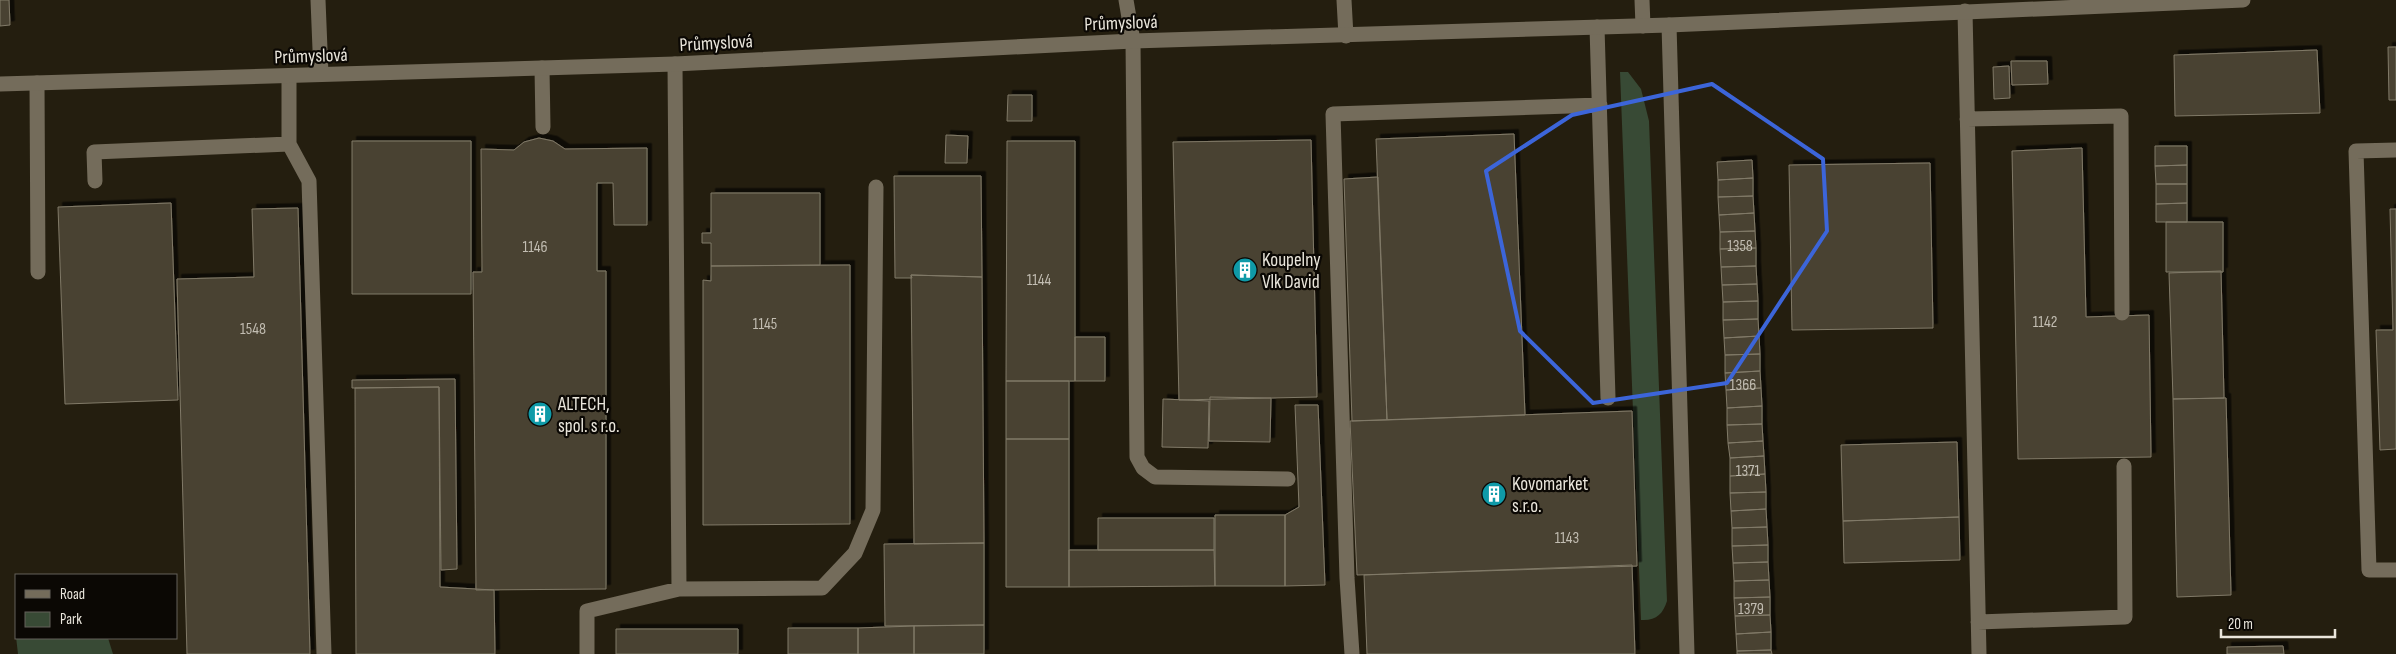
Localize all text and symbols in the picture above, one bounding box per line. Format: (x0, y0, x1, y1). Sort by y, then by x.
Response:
street label: Průmyslová (1084, 11, 1158, 36)
street label: Průmyslová (679, 30, 753, 57)
street label: Průmyslová (274, 44, 348, 69)
house number: 1358 (1727, 237, 1753, 256)
house number: 1146 (523, 238, 547, 257)
place label: Koupelny Vlk David (1262, 249, 1321, 294)
building icon: Koupelny Vlk David (1232, 257, 1258, 283)
house number: 1144 (1027, 271, 1052, 290)
house number: 1142 (2033, 313, 2057, 332)
house number: 1145 (753, 315, 777, 334)
house number: 1548 (240, 320, 266, 339)
house number: 1366 (1730, 376, 1756, 395)
place label: ALTECH, spol. s r.o. (557, 393, 620, 438)
building icon: ALTECH, spol. s r.o. (527, 401, 553, 427)
house number: 1371 (1736, 462, 1761, 481)
place label: Kovomarket s.r.o. (1512, 473, 1589, 518)
building icon: Kovomarket s.r.o. (1481, 481, 1507, 507)
house number: 1143 (1555, 529, 1579, 548)
legend (15, 574, 178, 639)
text: Road (60, 585, 85, 604)
house number: 1379 (1738, 600, 1764, 619)
scale bar (2221, 606, 2335, 638)
text: Park (60, 610, 82, 629)
text: 20 m (2228, 615, 2253, 634)

